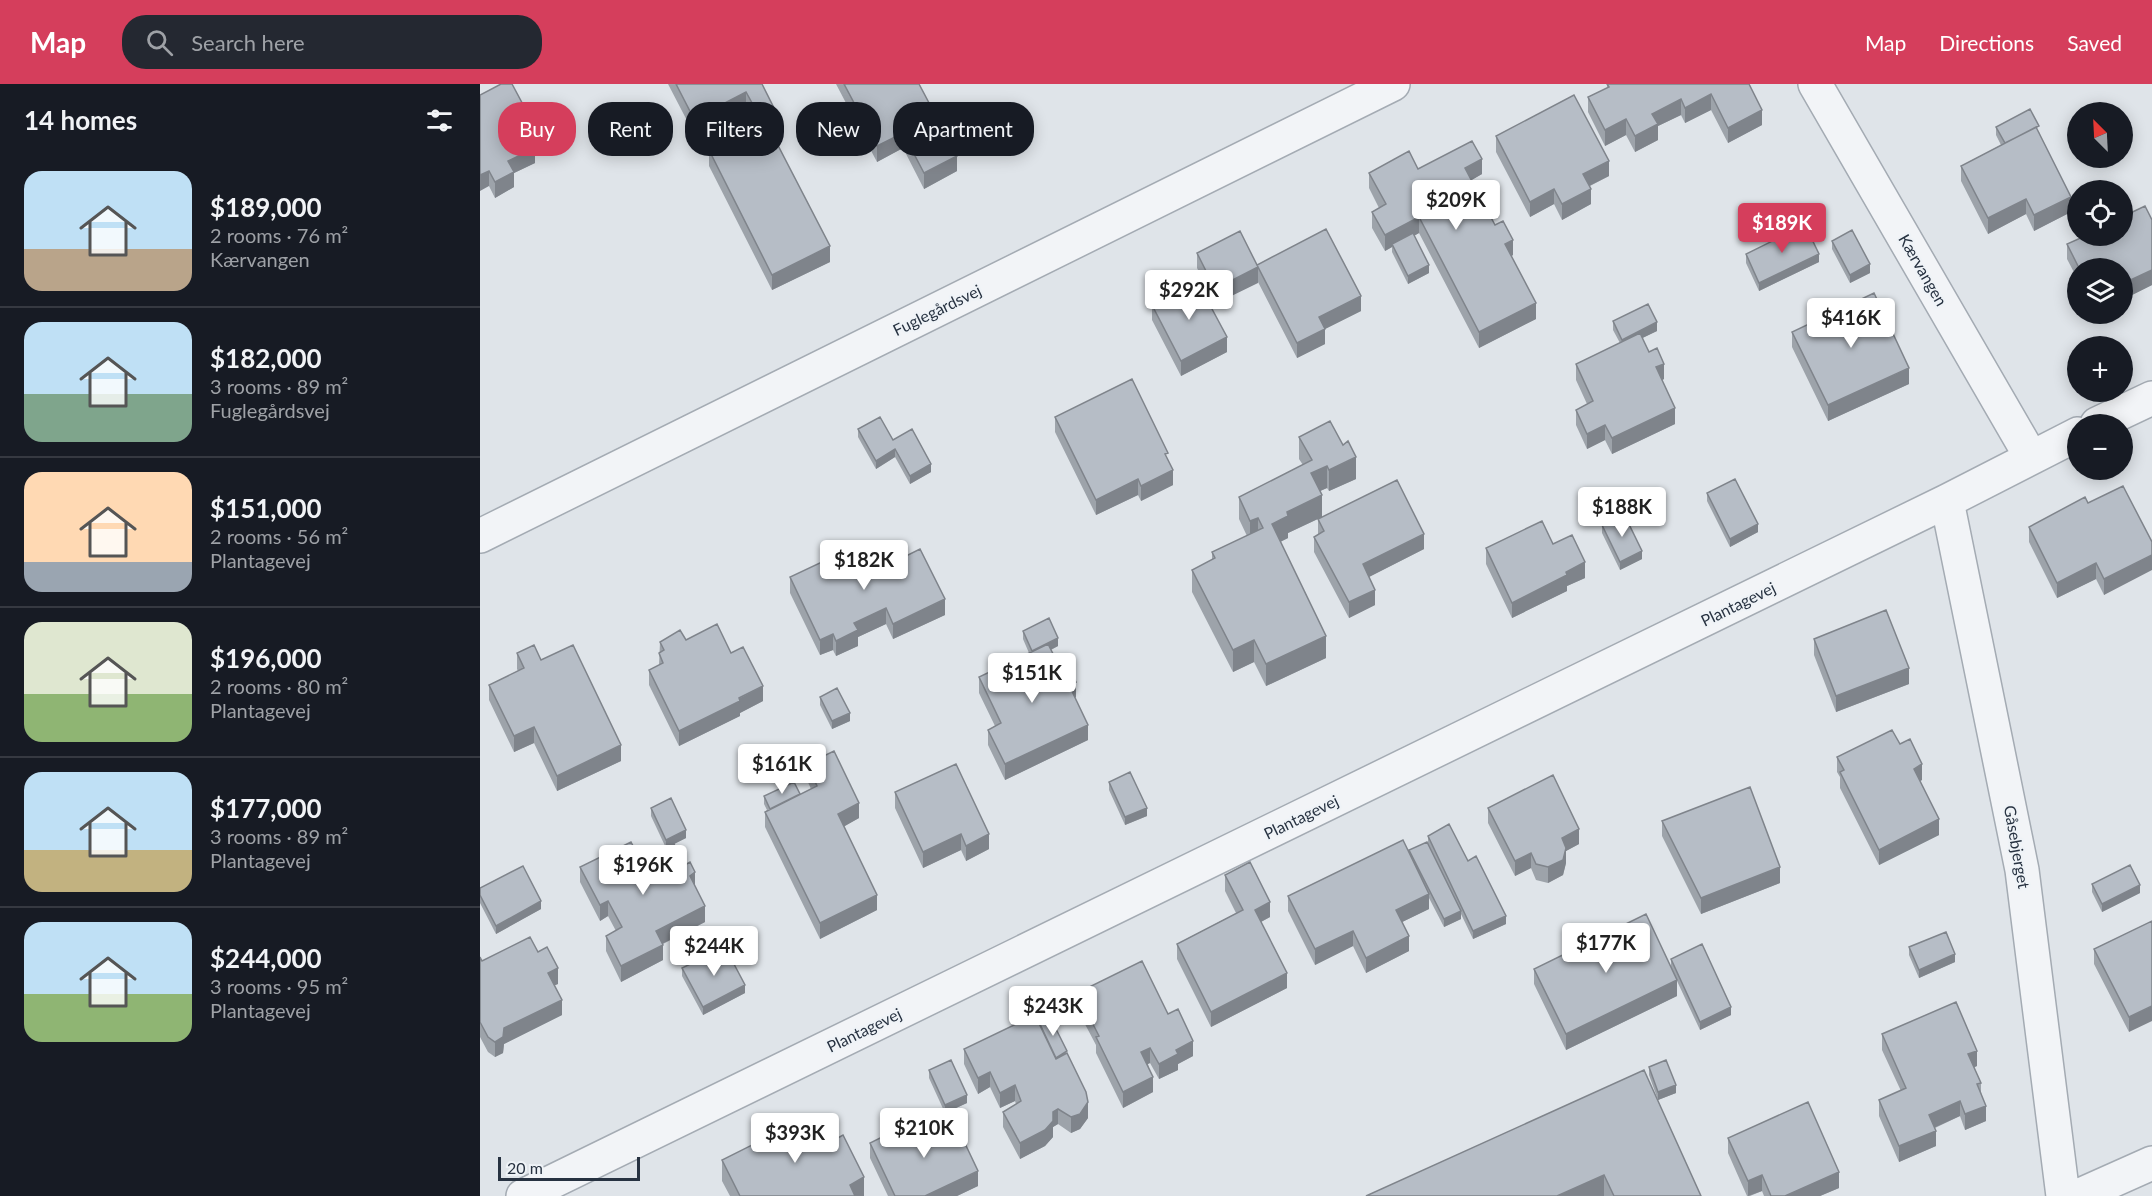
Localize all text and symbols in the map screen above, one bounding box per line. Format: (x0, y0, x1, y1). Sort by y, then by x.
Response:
search box (122, 15, 542, 69)
text: Map (30, 25, 86, 59)
icon: search (143, 26, 176, 59)
text: Search here (191, 29, 305, 56)
text: Map (1865, 30, 1906, 55)
text: Directions (1939, 30, 2034, 55)
text: Saved (2067, 30, 2122, 55)
chip: Buy (498, 102, 576, 156)
chip: Rent (588, 102, 673, 156)
chip: Filters (685, 102, 784, 156)
chip: New (796, 102, 881, 156)
chip: Apartment (893, 102, 1034, 156)
north arrow (2067, 102, 2133, 168)
map controls (2067, 102, 2133, 480)
text: 14 homes (24, 104, 137, 136)
icon: filters (423, 104, 456, 137)
pin: $209K (1414, 180, 1498, 231)
button: locate (2067, 180, 2133, 246)
text: $209K (1426, 187, 1486, 211)
text: $189,000 (210, 191, 322, 223)
icon: home (72, 195, 144, 267)
pin: $189K (1740, 203, 1824, 254)
text: $189K (1752, 210, 1812, 234)
text: 2 rooms · 76 m² (210, 223, 348, 247)
street label: Kærvangen (1895, 230, 1952, 309)
text: Kærvangen (210, 247, 310, 271)
button: layers (2067, 258, 2133, 324)
pin: $292K (1147, 270, 1231, 321)
text: $292K (1159, 277, 1219, 301)
street label: Fuglegårdsvej (890, 280, 984, 339)
pin: $416K (1809, 298, 1893, 349)
text: $416K (1821, 305, 1881, 329)
button: + (2067, 336, 2133, 402)
text: $182,000 (210, 342, 322, 374)
icon: home (72, 346, 144, 418)
text: 3 rooms · 89 m² (210, 374, 348, 398)
text: Fuglegårdsvej (210, 398, 330, 422)
button: − (2067, 414, 2133, 480)
pin: $188K (1580, 487, 1664, 538)
text: $151,000 (210, 492, 322, 524)
text: $188K (1592, 494, 1652, 518)
icon: home (72, 496, 144, 568)
text: 2 rooms · 56 m² (210, 524, 348, 548)
pin: $182K (822, 540, 906, 591)
text: $182K (834, 547, 894, 571)
text: Plantagevej (210, 548, 311, 572)
street label: Plantagevej (1697, 577, 1778, 630)
text: $196,000 (210, 642, 322, 674)
icon: home (72, 646, 144, 718)
pin: $151K (990, 653, 1074, 704)
text: $151K (1002, 660, 1062, 684)
text: 2 rooms · 80 m² (210, 674, 348, 698)
text: Plantagevej (210, 698, 311, 722)
pin: $161K (740, 744, 824, 795)
text: $161K (752, 751, 812, 775)
street label: Plantagevej (1260, 790, 1341, 843)
text: $177,000 (210, 792, 322, 824)
icon: home (72, 796, 144, 868)
street label: Gåsebjerget (2001, 804, 2034, 890)
text: 3 rooms · 89 m² (210, 824, 348, 848)
pin: $196K (601, 845, 685, 896)
text: Plantagevej (210, 848, 311, 872)
text: $196K (613, 852, 673, 876)
pin: $177K (1564, 923, 1648, 974)
pin: $244K (672, 926, 756, 977)
text: $177K (1576, 930, 1636, 954)
text: $244K (684, 933, 744, 957)
text: $244,000 (210, 942, 322, 974)
icon: home (72, 946, 144, 1018)
text: 3 rooms · 95 m² (210, 974, 348, 998)
pin: $243K (1011, 986, 1095, 1037)
text: $243K (1023, 993, 1083, 1017)
text: Plantagevej (210, 998, 311, 1022)
street label: Plantagevej (823, 1003, 904, 1056)
pin: $210K (882, 1108, 966, 1159)
pin: $393K (753, 1113, 837, 1164)
text: $210K (894, 1115, 954, 1139)
text: $393K (765, 1120, 825, 1144)
scale bar (498, 1154, 640, 1182)
text: 20 m (507, 1158, 543, 1177)

